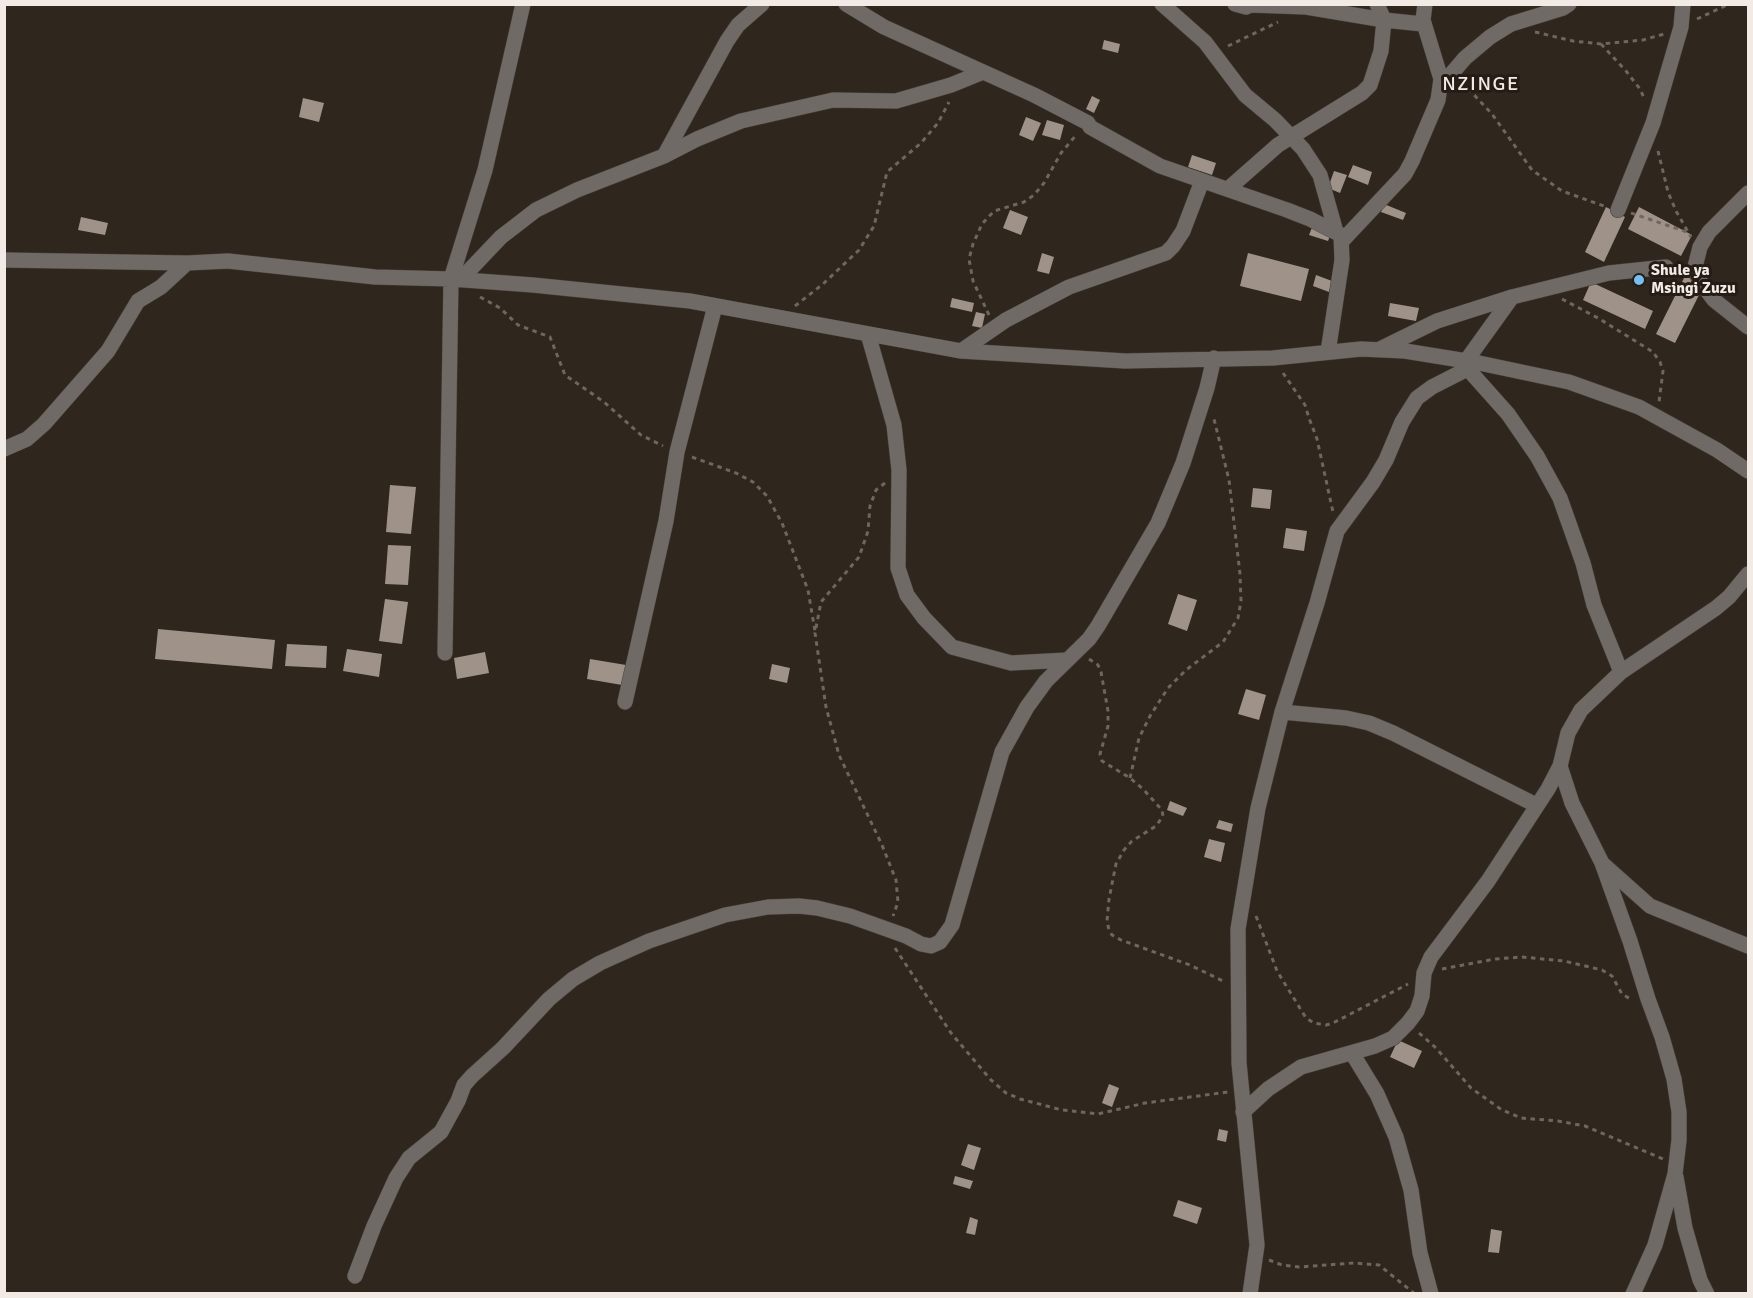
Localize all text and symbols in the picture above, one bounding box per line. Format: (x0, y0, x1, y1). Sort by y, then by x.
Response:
district label: NZINGE (1442, 73, 1520, 97)
place label: Shule ya Msingi Zuzu (1651, 261, 1736, 299)
marker: Shule ya Msingi Zuzu (1632, 273, 1646, 287)

